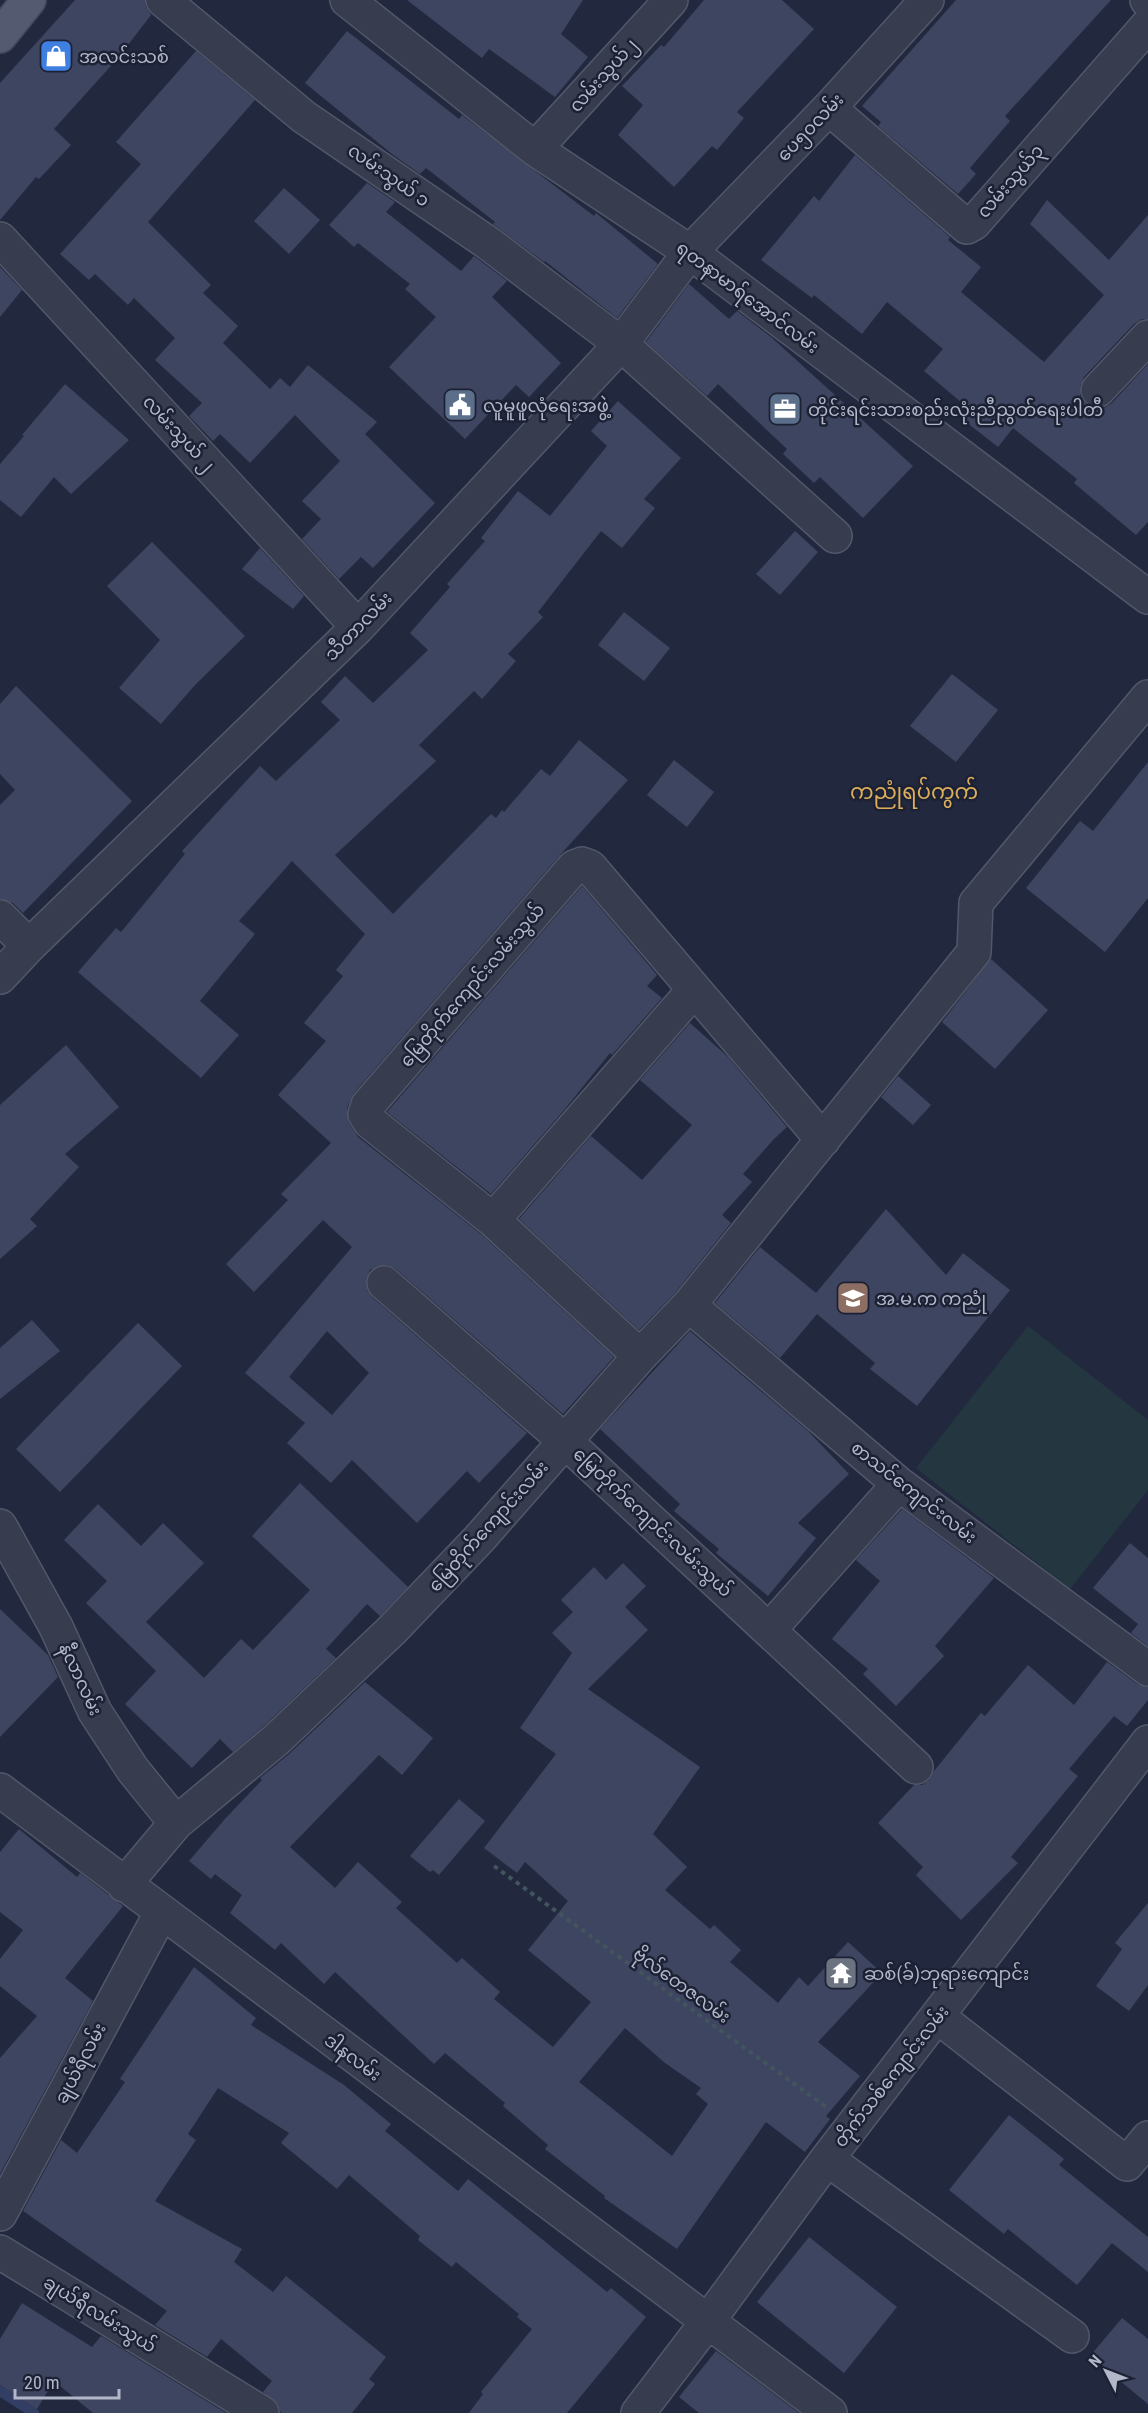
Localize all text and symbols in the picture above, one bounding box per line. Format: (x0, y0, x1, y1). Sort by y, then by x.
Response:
street label: လမ်းသွယ်၂ (563, 33, 645, 119)
shop icon: အလင်းသစ် (38, 38, 74, 74)
place label: အလင်းသစ် (79, 44, 169, 67)
street label: ပေ၅၀လမ်း (771, 87, 851, 169)
street label: လမ်းသွယ် ၁ (341, 138, 435, 215)
street label: လမ်းသွယ်၃ (971, 139, 1051, 225)
street label: ရတနာမာရ်အောင်လမ်း (670, 235, 825, 361)
public building icon: လူမူဖူလုံရေးအဖွဲ့ (442, 387, 478, 423)
street label: လမ်းသွယ် ၂ (135, 390, 221, 478)
office icon: တိုင်းရင်းသားစည်းလုံးညီညွတ်ရေးပါတီ (767, 391, 803, 427)
place label: လူမူဖူလုံရေးအဖွဲ့ (483, 395, 612, 421)
place label: တိုင်းရင်းသားစည်းလုံးညီညွတ်ရေးပါတီ (808, 396, 1103, 425)
street label: သီတာလမ်း (318, 585, 396, 665)
district label: ကညုံရပ်ကွက် (850, 776, 978, 809)
street label: မြေတိုက်ကျောင်းလမ်းသွယ် (393, 897, 552, 1074)
school or university icon: အ.မ.က ကညုံ (835, 1280, 871, 1316)
place label: အ.မ.က ကညုံ (876, 1288, 987, 1314)
street label: စာသင်ကျောင်းလမ်း (844, 1435, 982, 1551)
street label: မြေတိုက်ကျောင်းလမ်းသွယ် (566, 1441, 739, 1605)
street label: မြေတိုက်ကျောင်းလမ်း (422, 1454, 556, 1599)
street label: နီလာလမ်း (51, 1638, 110, 1721)
street label: ဗိုလ်တေဇလမ်း (626, 1940, 736, 2031)
temple icon: ဆစ်(ခ်)ဘုရားကျောင်း (823, 1955, 859, 1991)
place label: ဆစ်(ခ်)ဘုရားကျောင်း (864, 1961, 1029, 1989)
street label: တိုက်သစ်ကျောင်းလမ်း (827, 1999, 957, 2154)
street label: ချယ်ရီလမ်း (47, 2018, 114, 2109)
street label: ဒါနလမ်း (318, 2027, 387, 2089)
street label: ချယ်ရီလမ်းသွယ် (37, 2268, 162, 2361)
north arrow (1076, 2341, 1136, 2401)
text: N (1085, 2351, 1106, 2371)
scale bar (15, 2362, 118, 2400)
text: 20 m (24, 2372, 59, 2393)

